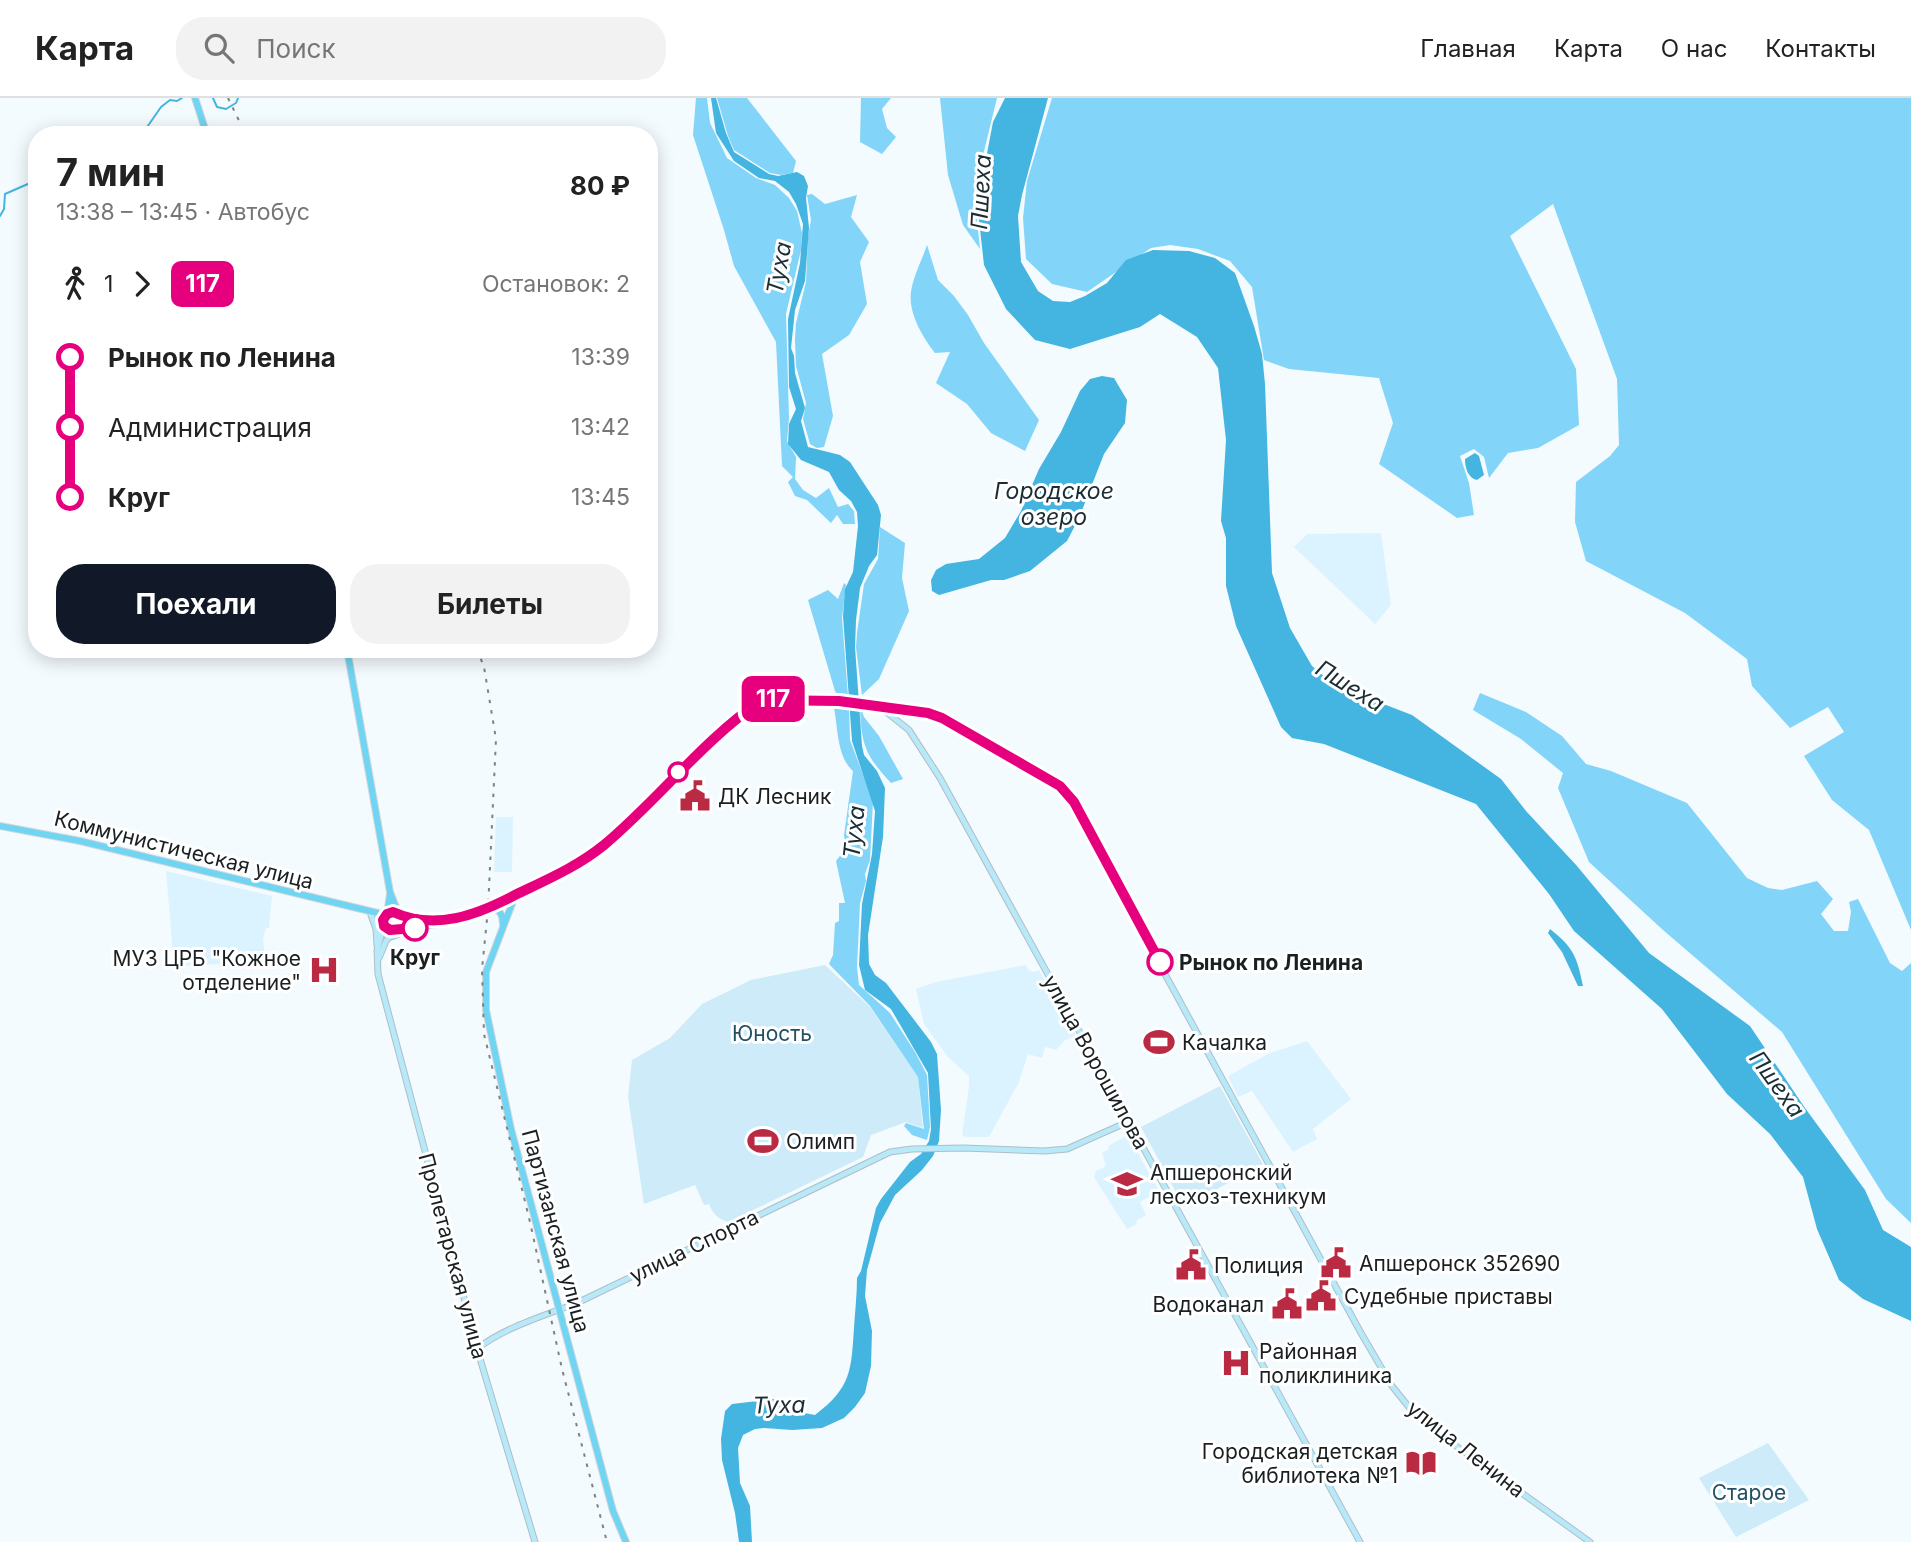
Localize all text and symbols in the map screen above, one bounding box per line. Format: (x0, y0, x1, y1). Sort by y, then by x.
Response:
search box (176, 17, 666, 80)
text: Карта (35, 28, 134, 68)
icon: search (200, 29, 238, 67)
text: Поиск (256, 33, 335, 64)
text: Главная (1420, 34, 1516, 63)
text: Карта (1554, 34, 1623, 63)
text: О нас (1661, 34, 1727, 63)
text: Контакты (1765, 34, 1876, 63)
text: 7 мин (56, 149, 165, 195)
water label: Пшеха (965, 154, 997, 230)
text: 80 ₽ (570, 170, 630, 201)
text: 13:38 – 13:45 · Автобус (56, 198, 310, 226)
water label: Туха (761, 239, 797, 297)
icon: walk (56, 265, 94, 303)
icon: forward (123, 265, 161, 303)
text: 117 (185, 269, 220, 298)
text: 1 (104, 270, 113, 298)
text: Остановок: 2 (482, 270, 630, 298)
text: Рынок по Ленина (108, 342, 336, 373)
text: 13:39 (571, 343, 630, 371)
text: Администрация (108, 412, 312, 443)
text: 13:42 (571, 413, 630, 441)
water label: Городское озеро (994, 477, 1114, 531)
text: Круг (108, 482, 170, 513)
text: 13:45 (571, 483, 630, 511)
button: Поехали (56, 564, 336, 644)
button: Билеты (350, 564, 630, 644)
water label: Пшеха (1311, 654, 1389, 718)
line badge: 117 (733, 676, 813, 722)
text: 117 (756, 684, 790, 713)
unlabelled marker (668, 762, 688, 782)
public building icon: ДК Лесник (678, 779, 712, 813)
place label: ДК Лесник (718, 784, 832, 809)
water label: Туха (837, 804, 871, 860)
street label: Коммунистическая улица (52, 806, 316, 894)
marker: Круг (402, 915, 428, 941)
place label: Круг (390, 945, 441, 970)
place label: МУЗ ЦРБ "Кожное отделение" (112, 946, 301, 995)
marker: Рынок по Ленина (1147, 949, 1173, 975)
place label: Рынок по Ленина (1179, 950, 1363, 975)
hospital icon: МУЗ ЦРБ "Кожное отделение" (307, 953, 341, 987)
street label: улица Ворошилова (1038, 970, 1154, 1154)
park label: Юность (732, 1021, 812, 1046)
sports icon: Качалка (1142, 1025, 1176, 1059)
place label: Качалка (1182, 1030, 1267, 1055)
water label: Пшеха (1744, 1045, 1810, 1123)
sports icon: Олимп (746, 1124, 780, 1158)
street label: Партизанская улица (517, 1126, 595, 1336)
place label: Олимп (786, 1129, 855, 1154)
street label: Пролетарская улица (413, 1150, 493, 1362)
place label: Апшеронский лесхоз-техникум (1150, 1160, 1326, 1209)
school or university icon: Апшеронский лесхоз-техникум (1110, 1167, 1144, 1201)
street label: улица Спорта (625, 1204, 763, 1288)
public building icon: Апшеронск 352690 (1319, 1246, 1353, 1280)
public building icon: Полиция (1174, 1248, 1208, 1282)
place label: Апшеронск 352690 (1359, 1251, 1560, 1276)
place label: Полиция (1214, 1253, 1303, 1278)
public building icon: Судебные приставы (1304, 1279, 1338, 1313)
place label: Судебные приставы (1344, 1284, 1553, 1309)
public building icon: Водоканал (1270, 1287, 1304, 1321)
place label: Водоканал (1152, 1292, 1264, 1317)
place label: Районная поликлиника (1259, 1339, 1392, 1388)
hospital icon: Районная поликлиника (1219, 1346, 1253, 1380)
water label: Туха (752, 1391, 806, 1419)
street label: улица Ленина (1402, 1395, 1530, 1503)
place label: Городская детская библиотека №1 (1202, 1439, 1398, 1488)
library icon: Городская детская библиотека №1 (1404, 1446, 1438, 1480)
park label: Старое (1712, 1480, 1786, 1505)

